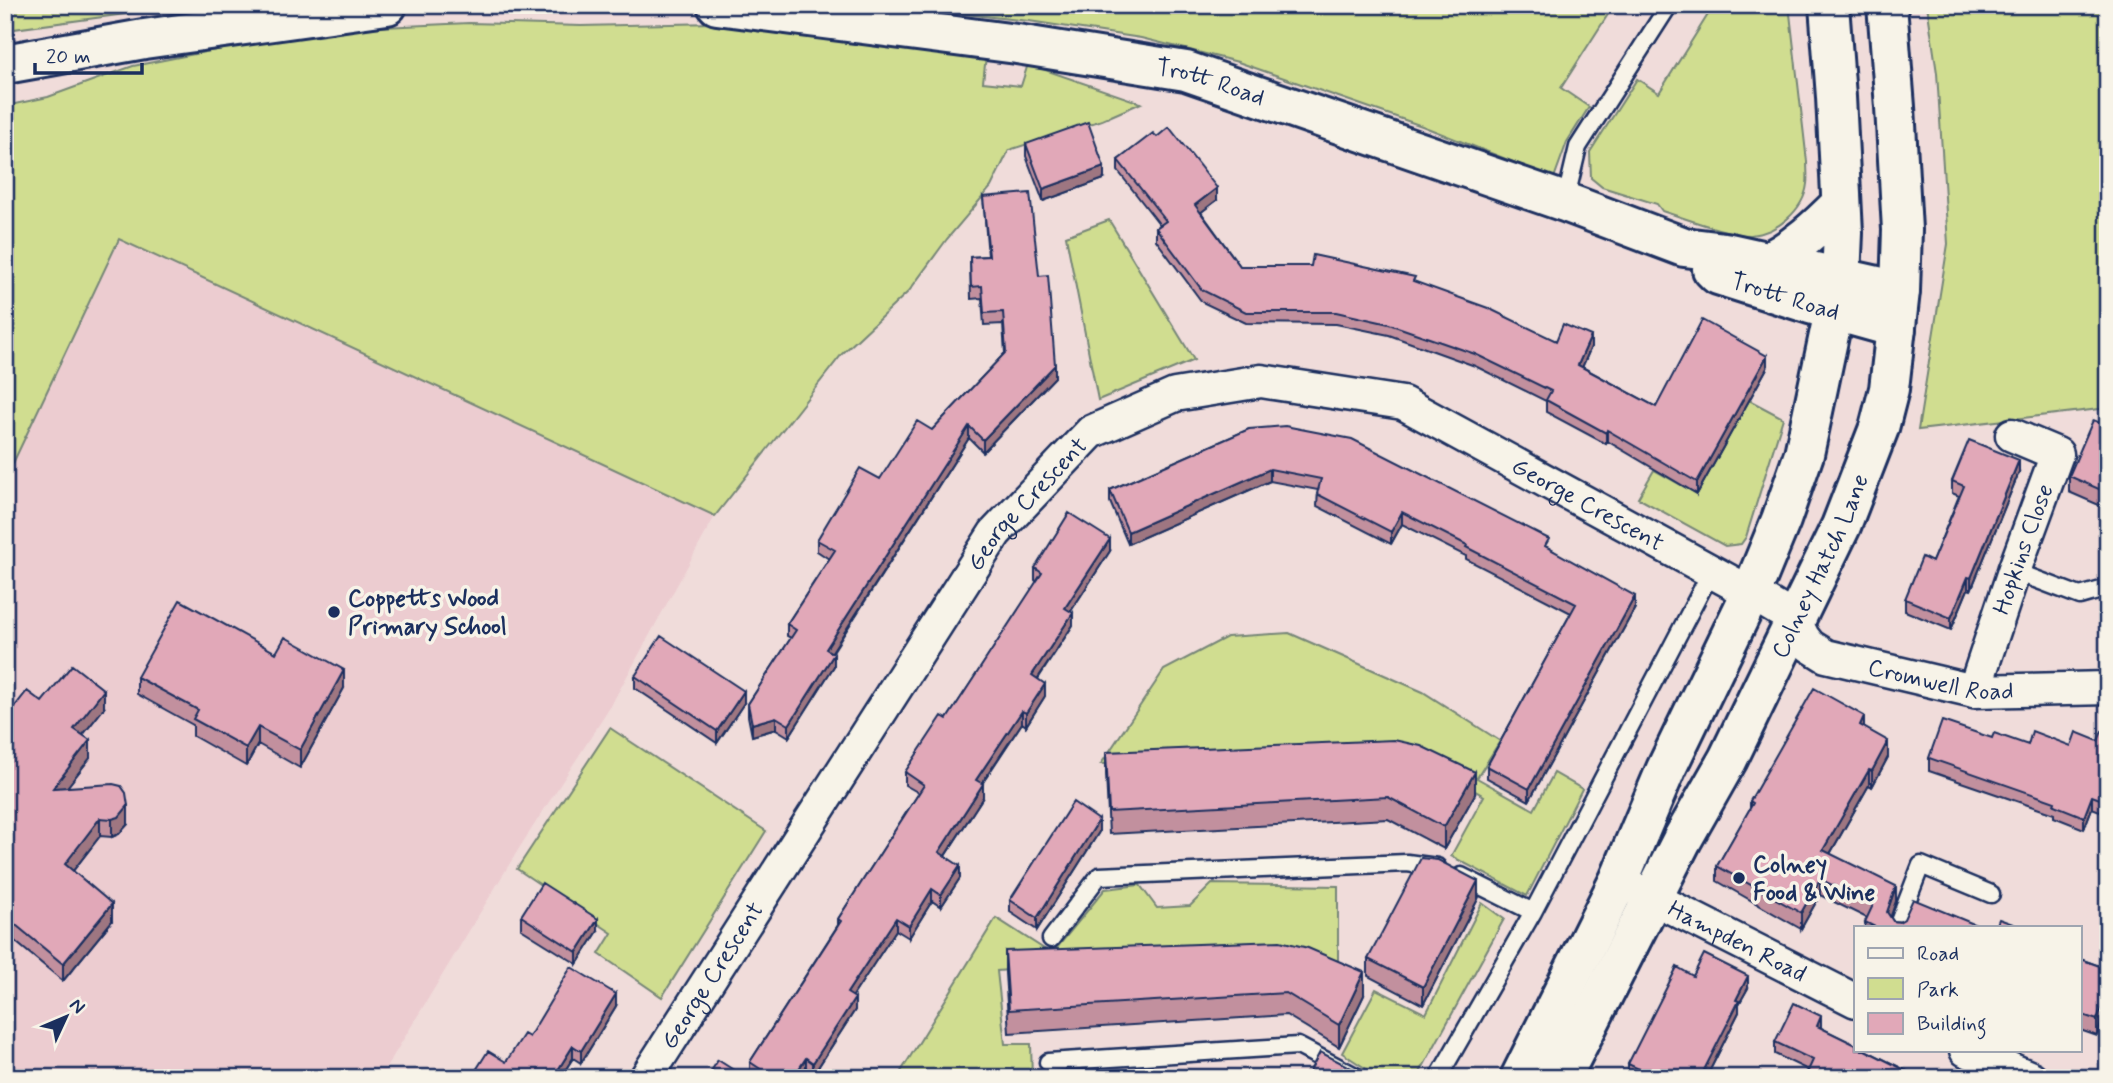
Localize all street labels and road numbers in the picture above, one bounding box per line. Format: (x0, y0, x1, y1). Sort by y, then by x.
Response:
street label: Trott Road (1154, 52, 1269, 114)
street label: Trott Road (1727, 266, 1843, 328)
street label: George Crescent (961, 431, 1095, 577)
street label: George Crescent (1506, 451, 1669, 559)
street label: Colney Hatch Lane (1765, 470, 1877, 664)
street label: Hopkins Close (1987, 480, 2062, 619)
street label: Cromwell Road (1865, 652, 2014, 709)
street label: Hampden Road (1662, 894, 1811, 990)
street label: George Crescent (654, 897, 772, 1056)

